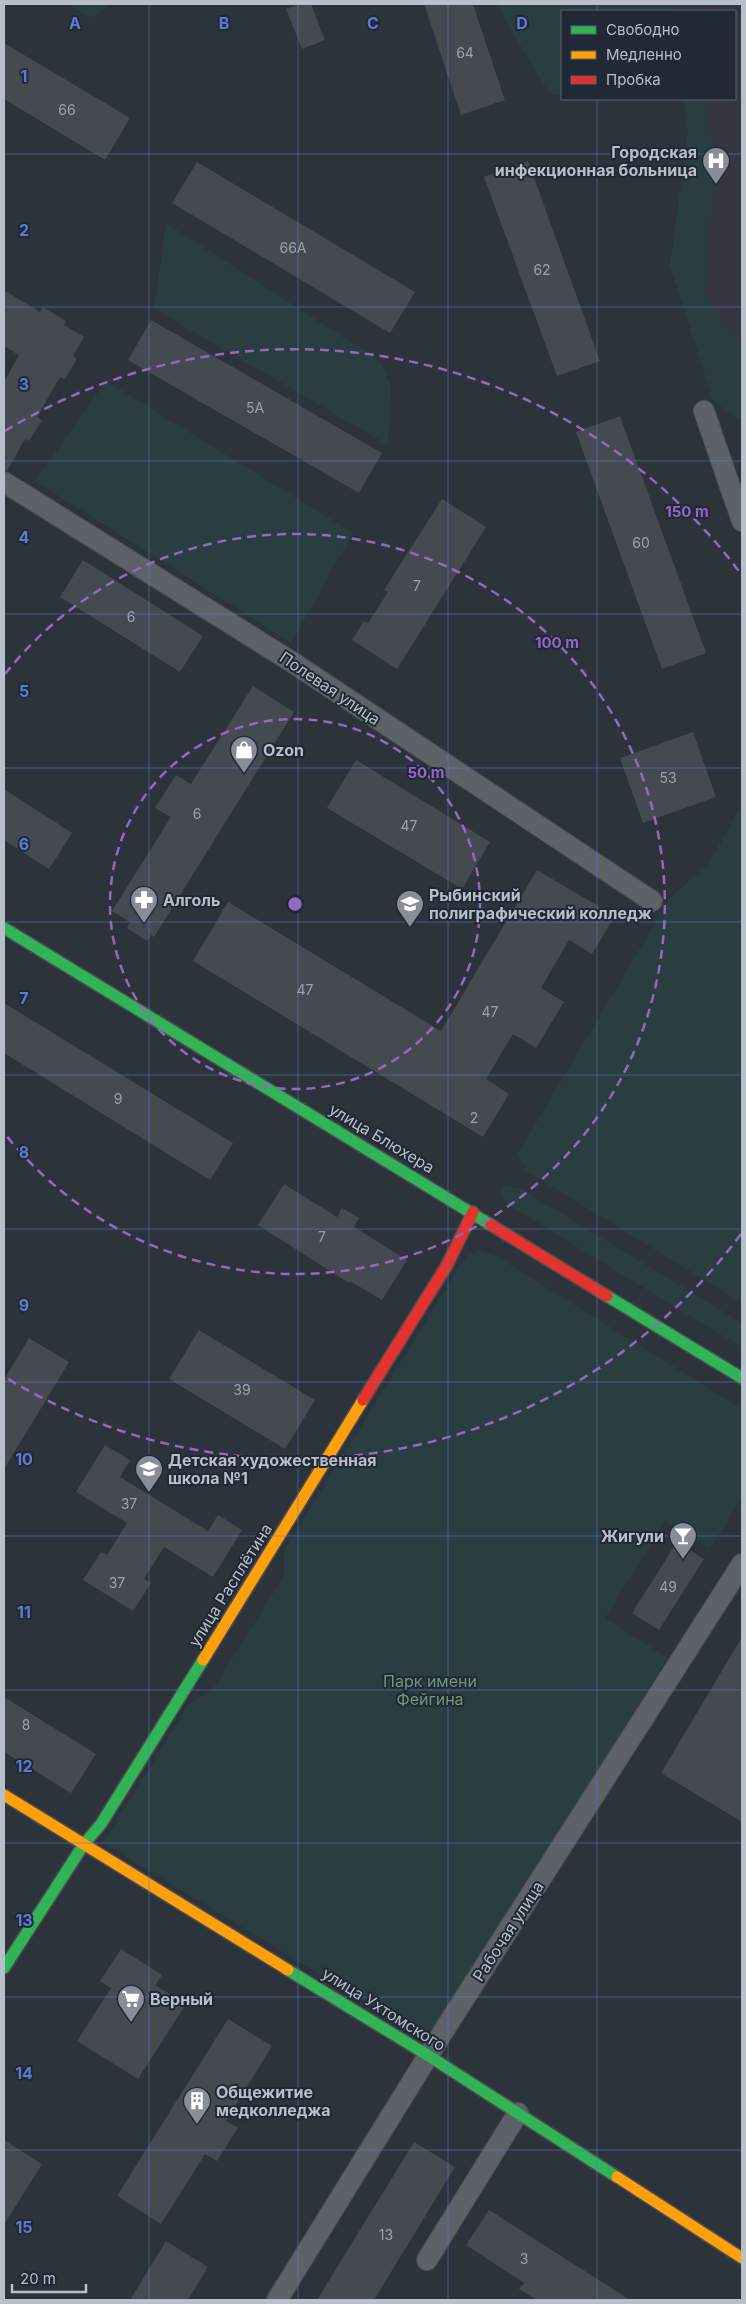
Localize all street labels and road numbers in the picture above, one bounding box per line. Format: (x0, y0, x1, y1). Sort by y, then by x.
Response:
street label: Полевая улица (276, 647, 384, 729)
street label: улица Блюхера (326, 1099, 438, 1177)
street label: улица Расплётина (184, 1520, 276, 1650)
street label: Рабочая улица (468, 1877, 548, 1985)
street label: улица Ухтомского (319, 1963, 449, 2055)

